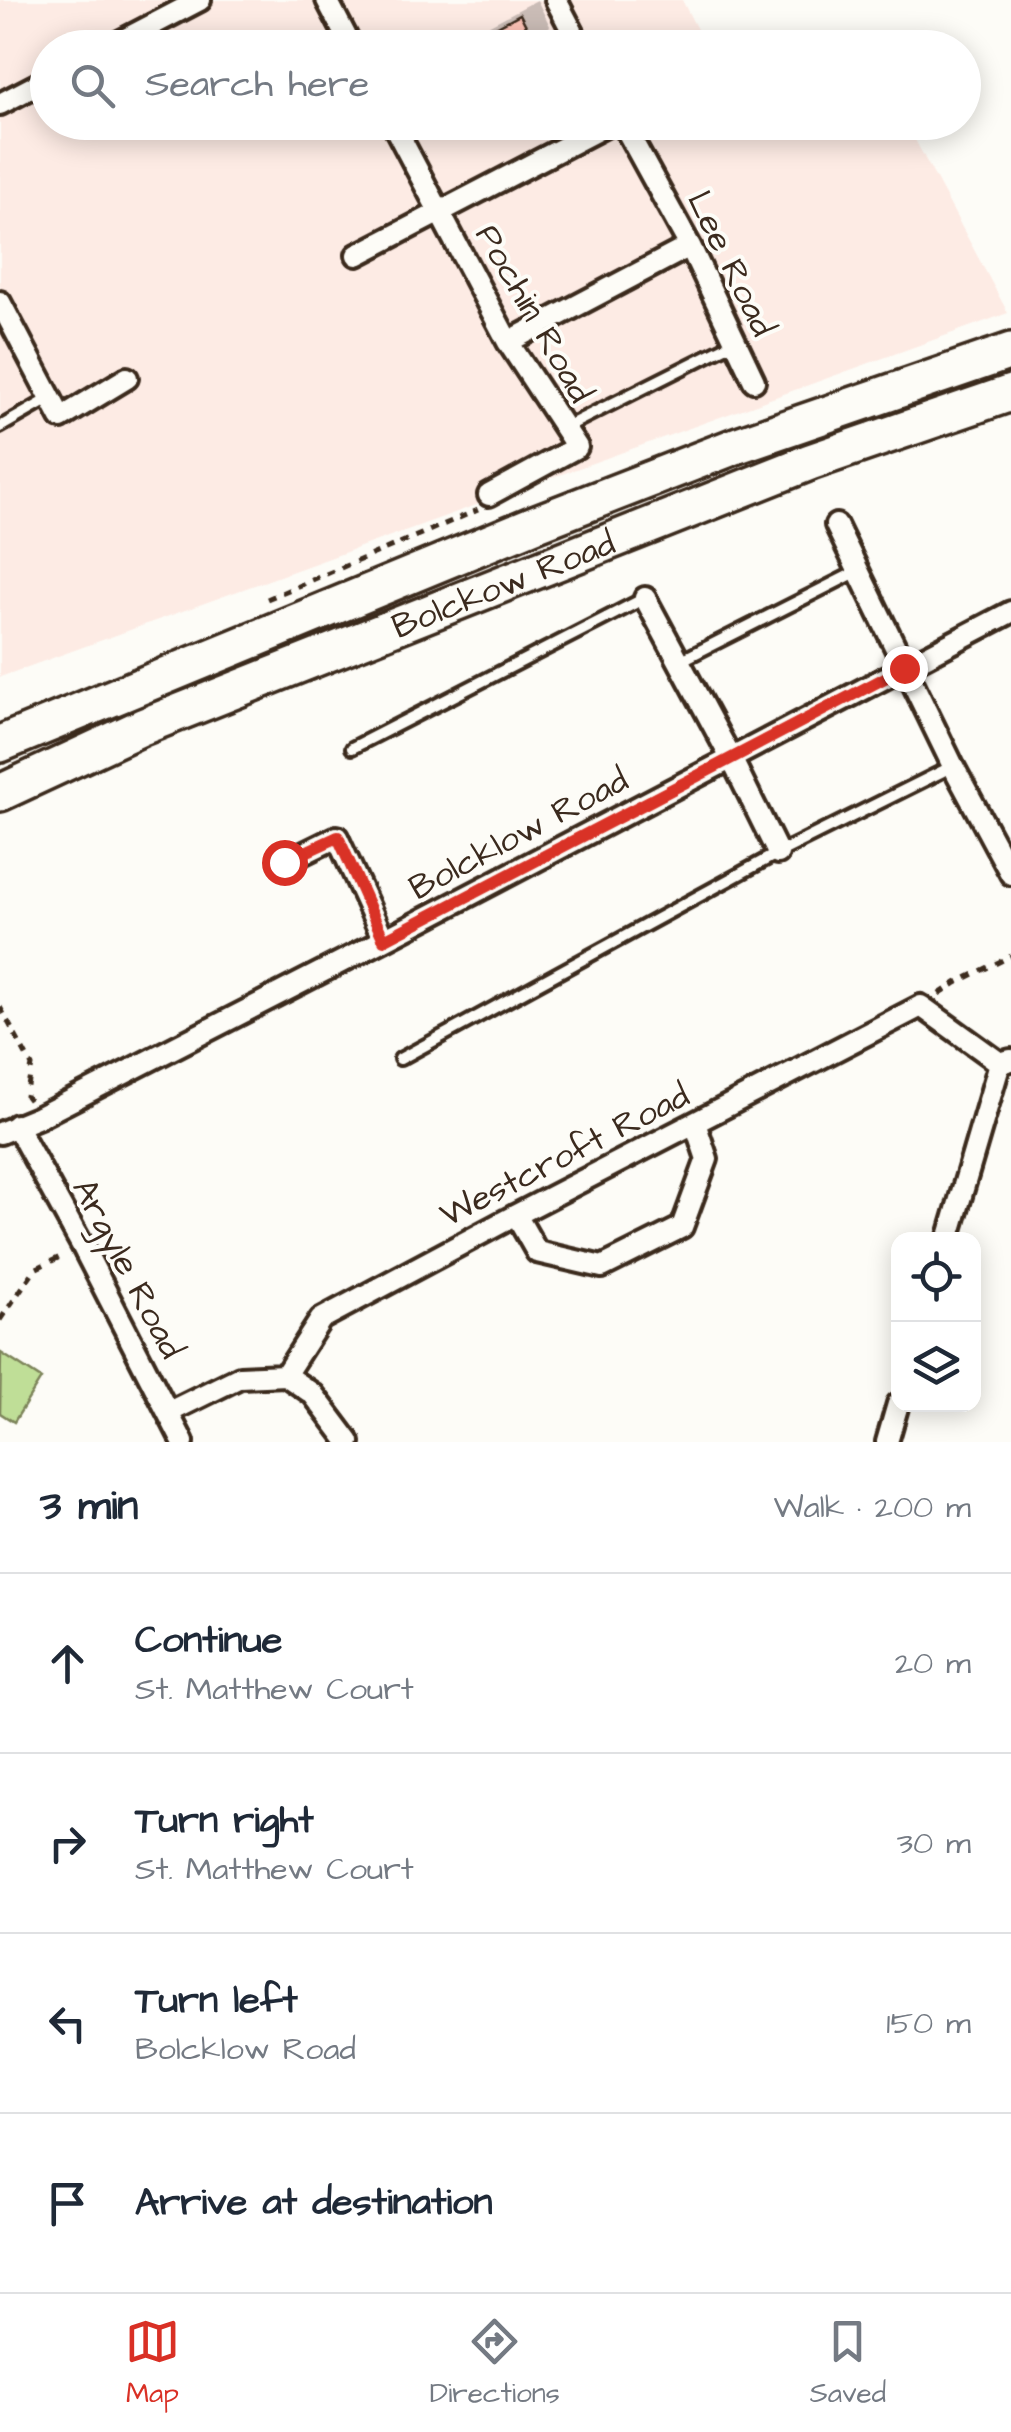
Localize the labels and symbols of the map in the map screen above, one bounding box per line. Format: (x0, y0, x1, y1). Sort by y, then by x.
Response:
street label: Lee Road (674, 183, 787, 345)
street label: Pochin Road (463, 215, 605, 412)
street label: Bolckow Road (385, 519, 622, 651)
route end (882, 646, 928, 692)
street label: Bolcklow Road (401, 756, 637, 913)
route start (262, 840, 308, 886)
street label: Westcroft Road (431, 1071, 698, 1239)
street label: Argyle Road (58, 1170, 196, 1369)

